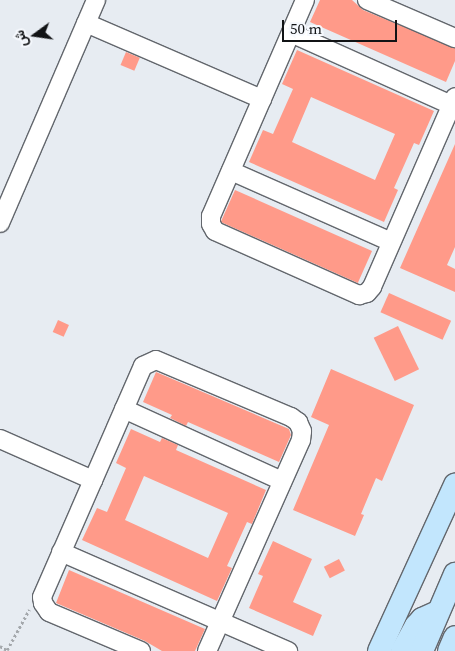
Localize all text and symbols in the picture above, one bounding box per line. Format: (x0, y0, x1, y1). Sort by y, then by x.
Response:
north arrow (10, 10, 60, 60)
scale bar (285, 10, 400, 42)
text: 50 m (290, 18, 322, 39)
text: ش (9, 28, 32, 49)

